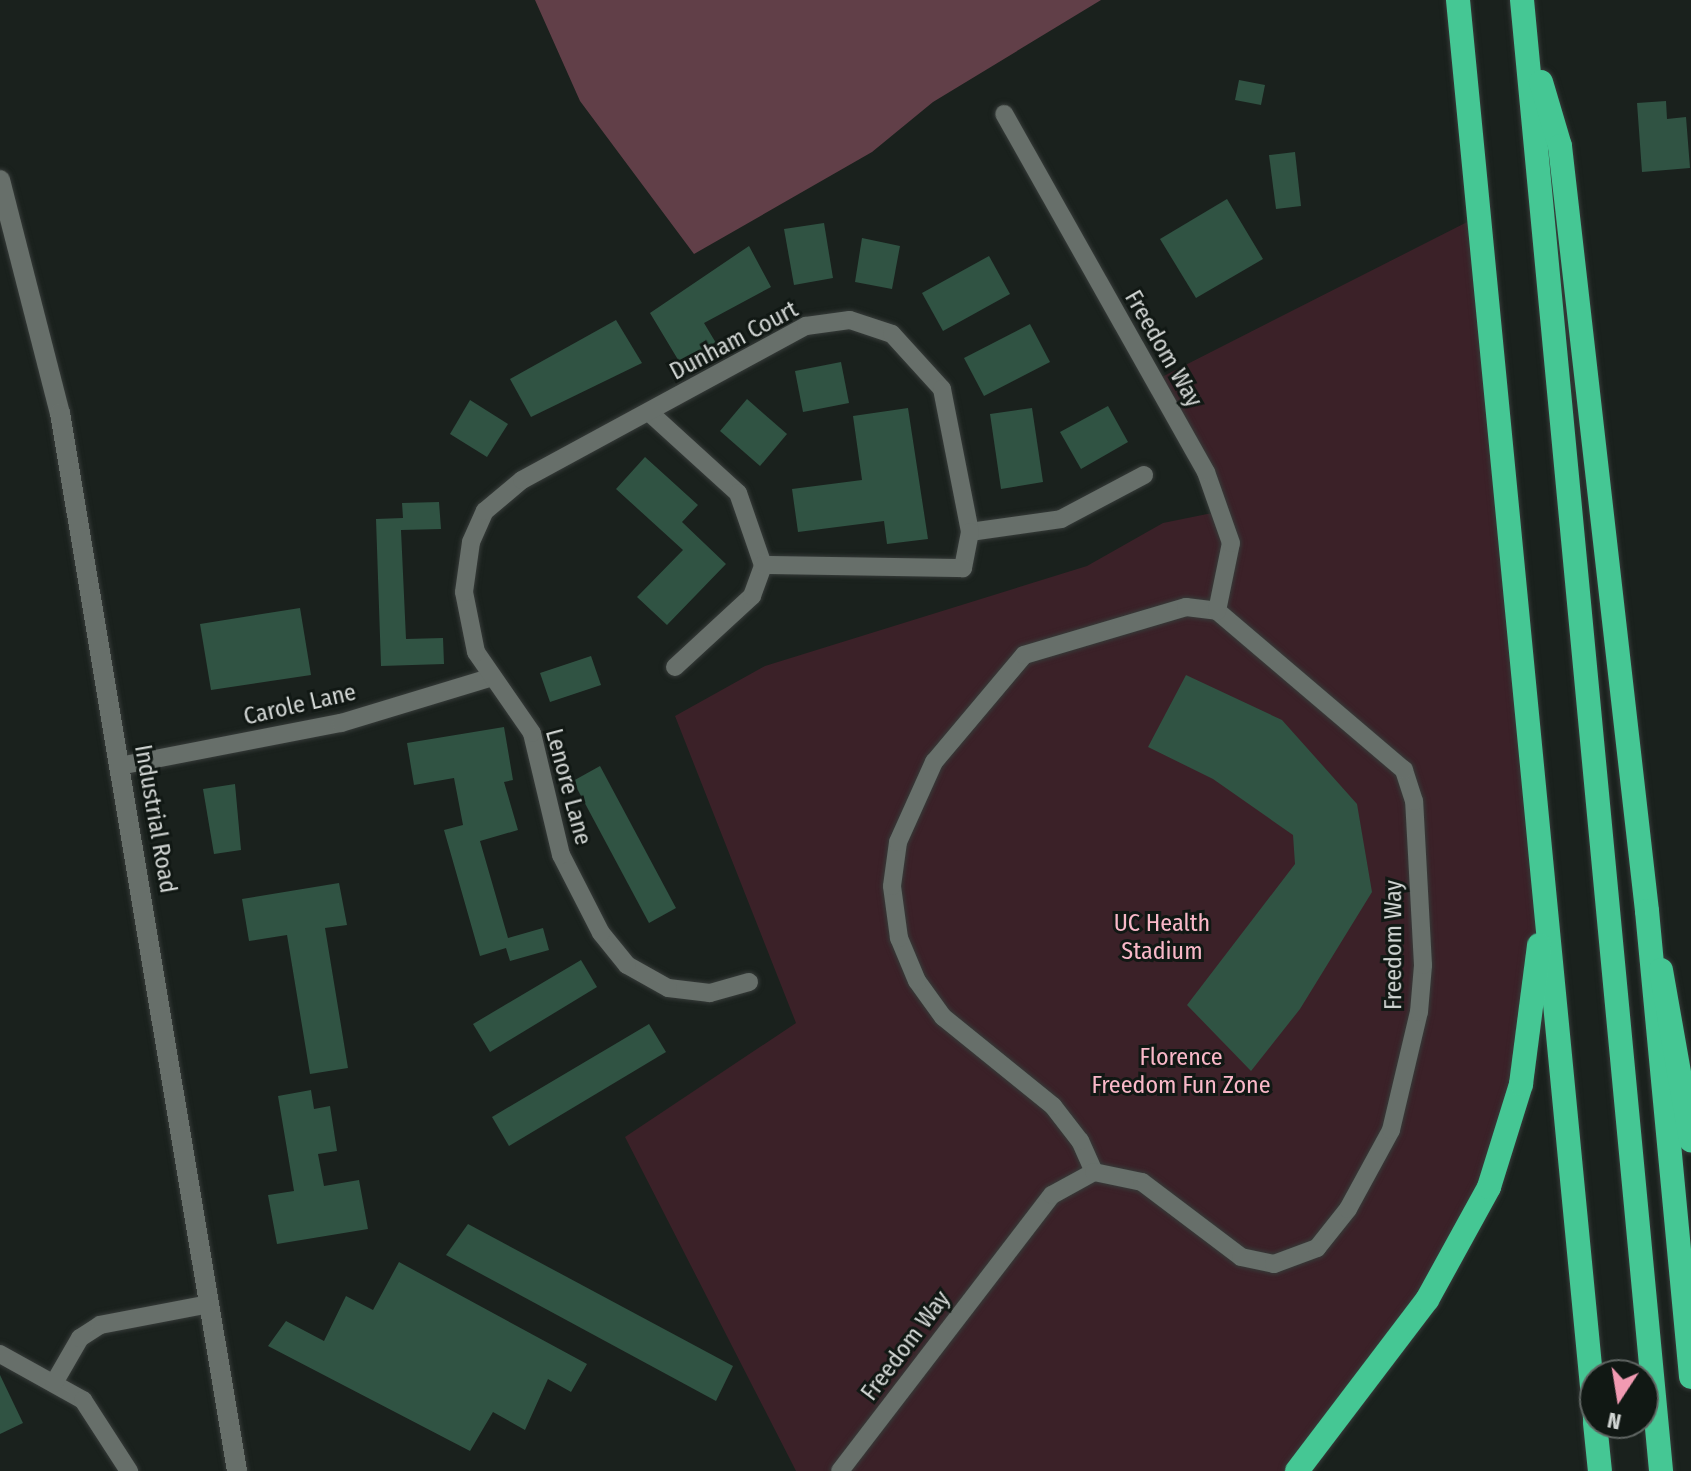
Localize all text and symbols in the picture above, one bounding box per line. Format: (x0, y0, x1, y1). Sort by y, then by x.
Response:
street label: Freedom Way (1118, 285, 1208, 413)
street label: Dunham Court (665, 295, 803, 387)
street label: Carole Lane (241, 678, 359, 732)
street label: Lenore Lane (539, 726, 597, 848)
street label: Industrial Road (128, 743, 182, 895)
street label: Freedom Way (1380, 880, 1408, 1010)
park label: UC Health Stadium (1114, 910, 1210, 966)
park label: Florence Freedom Fun Zone (1091, 1044, 1271, 1100)
street label: Freedom Way (855, 1285, 957, 1407)
north arrow (1579, 1359, 1659, 1439)
text: N (1605, 1406, 1624, 1436)

